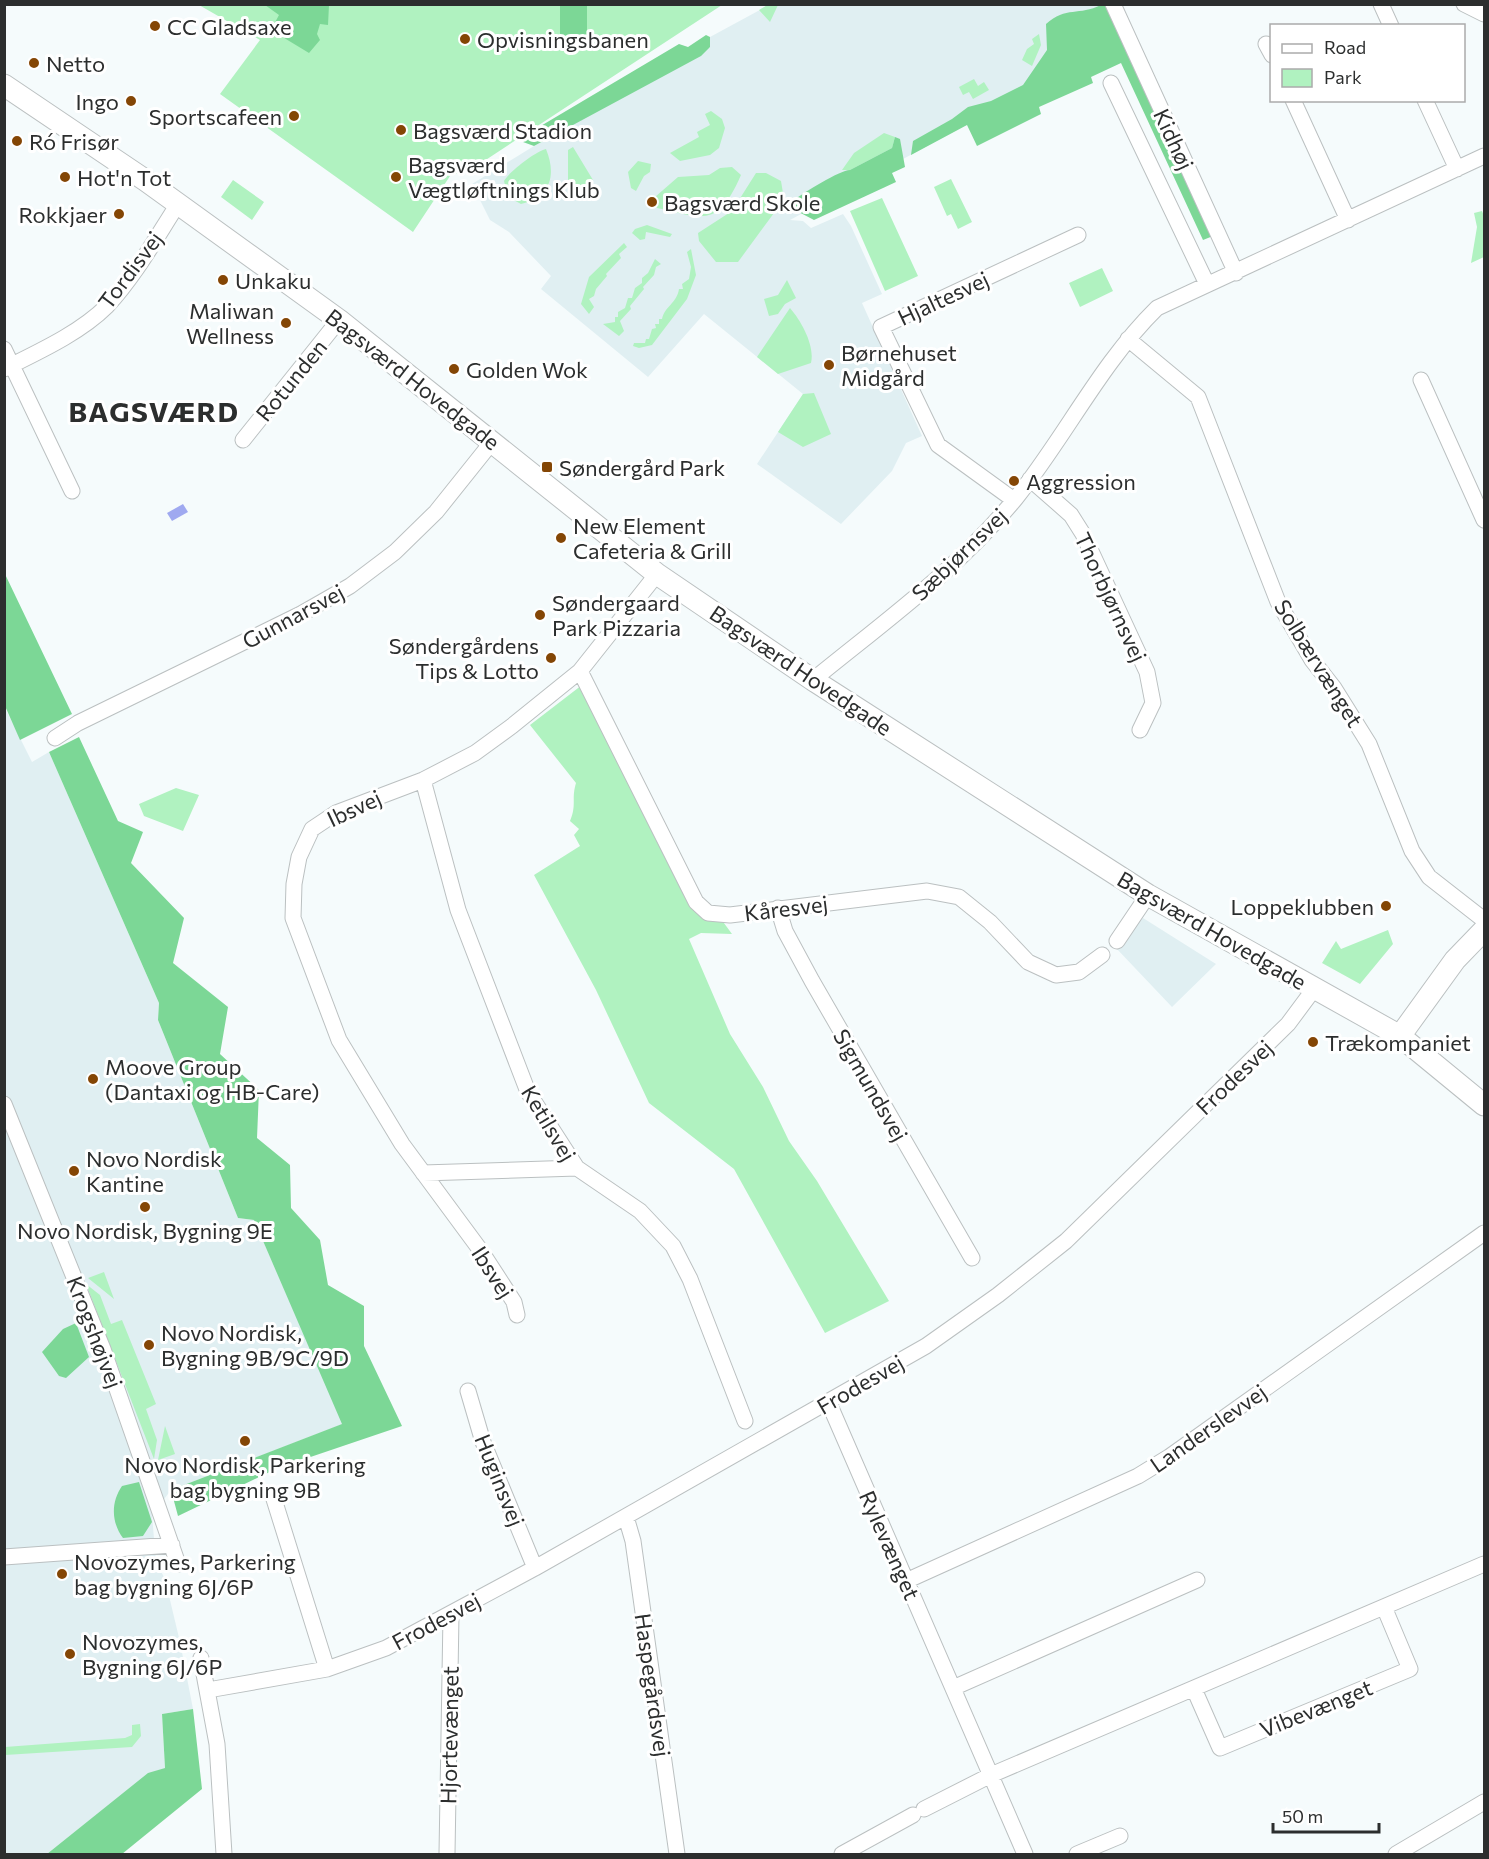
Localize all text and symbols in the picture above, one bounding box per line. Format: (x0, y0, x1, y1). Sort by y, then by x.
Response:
place label: CC Gladsaxe (167, 13, 292, 40)
marker: CC Gladsaxe (148, 19, 162, 33)
legend (1270, 24, 1465, 102)
place label: Opvisningsbanen (477, 26, 649, 53)
marker: Opvisningsbanen (458, 32, 472, 46)
text: Road (1324, 36, 1366, 58)
place label: Netto (46, 50, 105, 77)
marker: Netto (27, 56, 41, 70)
text: Park (1324, 66, 1362, 88)
place label: Ingo (75, 88, 119, 115)
marker: Ingo (124, 94, 138, 108)
place label: Sportscafeen (149, 103, 282, 130)
street label: Kidhøj (1148, 104, 1200, 174)
marker: Sportscafeen (287, 109, 301, 123)
place label: Bagsværd Stadion (413, 117, 592, 144)
marker: Bagsværd Stadion (394, 123, 408, 137)
place label: Ró Frisør (29, 128, 119, 155)
marker: Ró Frisør (10, 134, 24, 148)
place label: Bagsværd Vægtløftnings Klub (408, 151, 600, 203)
place label: Hot'n Tot (77, 164, 171, 191)
marker: Hot'n Tot (58, 170, 72, 184)
marker: Bagsværd Vægtløftnings Klub (389, 170, 403, 184)
place label: Bagsværd Skole (664, 189, 820, 216)
marker: Bagsværd Skole (645, 195, 659, 209)
place label: Rokkjaer (18, 201, 107, 228)
marker: Rokkjaer (112, 207, 126, 221)
street label: Tordisvej (92, 226, 168, 314)
street label: Hjaltesvej (893, 265, 993, 331)
place label: Unkaku (235, 267, 311, 294)
marker: Unkaku (216, 273, 230, 287)
place label: Maliwan Wellness (186, 297, 274, 349)
street label: Bagsværd Hovedgade (320, 303, 506, 455)
marker: Maliwan Wellness (279, 316, 293, 330)
street label: Rotunden (250, 333, 332, 427)
place label: Børnehuset Midgård (841, 339, 957, 391)
place label: Golden Wok (466, 356, 588, 383)
marker: Børnehuset Midgård (822, 358, 836, 372)
marker: Golden Wok (447, 362, 461, 376)
district label: BAGSVÆRD (69, 394, 240, 428)
place label: Søndergård Park (559, 454, 725, 481)
marker: Søndergård Park (540, 460, 554, 474)
place label: Aggression (1026, 468, 1136, 495)
marker: Aggression (1007, 474, 1021, 488)
street label: Sæbjørnsvej (906, 502, 1012, 606)
place label: New Element Cafeteria & Grill (573, 512, 732, 564)
street label: Thorbjørnsvej (1069, 528, 1153, 666)
marker: New Element Cafeteria & Grill (554, 531, 568, 545)
street label: Gunnarsvej (237, 578, 349, 654)
place label: Søndergaard Park Pizzaria (552, 589, 681, 641)
street label: Solbærvænget (1269, 594, 1369, 732)
street label: Bagsværd Hovedgade (705, 599, 897, 741)
marker: Søndergaard Park Pizzaria (533, 608, 547, 622)
place label: Søndergårdens Tips & Lotto (389, 632, 539, 684)
marker: Søndergårdens Tips & Lotto (544, 651, 558, 665)
street label: Ibsvej (323, 784, 385, 832)
street label: Bagsværd Hovedgade (1113, 865, 1311, 995)
street label: Kåresvej (743, 889, 829, 927)
place label: Loppeklubben (1231, 893, 1374, 920)
marker: Loppeklubben (1379, 899, 1393, 913)
street label: Sigmundsvej (828, 1024, 914, 1146)
place label: Trækompaniet (1325, 1029, 1471, 1056)
street label: Frodesvej (1190, 1034, 1278, 1120)
marker: Trækompaniet (1306, 1035, 1320, 1049)
place label: Moove Group (Dantaxi og HB-Care) (105, 1053, 320, 1105)
marker: Moove Group (Dantaxi og HB-Care) (86, 1072, 100, 1086)
street label: Ketilsvej (516, 1080, 582, 1166)
place label: Novo Nordisk Kantine (86, 1145, 222, 1197)
marker: Novo Nordisk Kantine (67, 1164, 81, 1178)
marker: Novo Nordisk, Bygning 9E (138, 1200, 152, 1214)
place label: Novo Nordisk, Bygning 9E (17, 1217, 273, 1244)
street label: Ibsvej (466, 1241, 520, 1303)
street label: Krogshøjvej (61, 1272, 129, 1392)
place label: Novo Nordisk, Bygning 9B/9C/9D (161, 1319, 349, 1371)
marker: Novo Nordisk, Bygning 9B/9C/9D (142, 1338, 156, 1352)
street label: Frodesvej (812, 1348, 908, 1420)
street label: Landerslevvej (1145, 1378, 1271, 1478)
street label: Huginsvej (469, 1430, 531, 1530)
marker: Novo Nordisk, Parkering bag bygning 9B (238, 1434, 252, 1448)
place label: Novo Nordisk, Parkering bag bygning 9B (124, 1451, 366, 1503)
street label: Rylevænget (854, 1486, 926, 1604)
place label: Novozymes, Parkering bag bygning 6J/6P (74, 1548, 296, 1600)
marker: Novozymes, Parkering bag bygning 6J/6P (55, 1567, 69, 1581)
street label: Frodesvej (387, 1587, 485, 1655)
street label: Haspegårdsvej (630, 1611, 676, 1759)
place label: Novozymes, Bygning 6J/6P (82, 1628, 222, 1680)
marker: Novozymes, Bygning 6J/6P (63, 1647, 77, 1661)
street label: Hjortevænget (434, 1666, 464, 1804)
street label: Vibevænget (1256, 1673, 1376, 1743)
scale bar (1273, 1796, 1380, 1834)
text: 50 m (1282, 1805, 1323, 1827)

